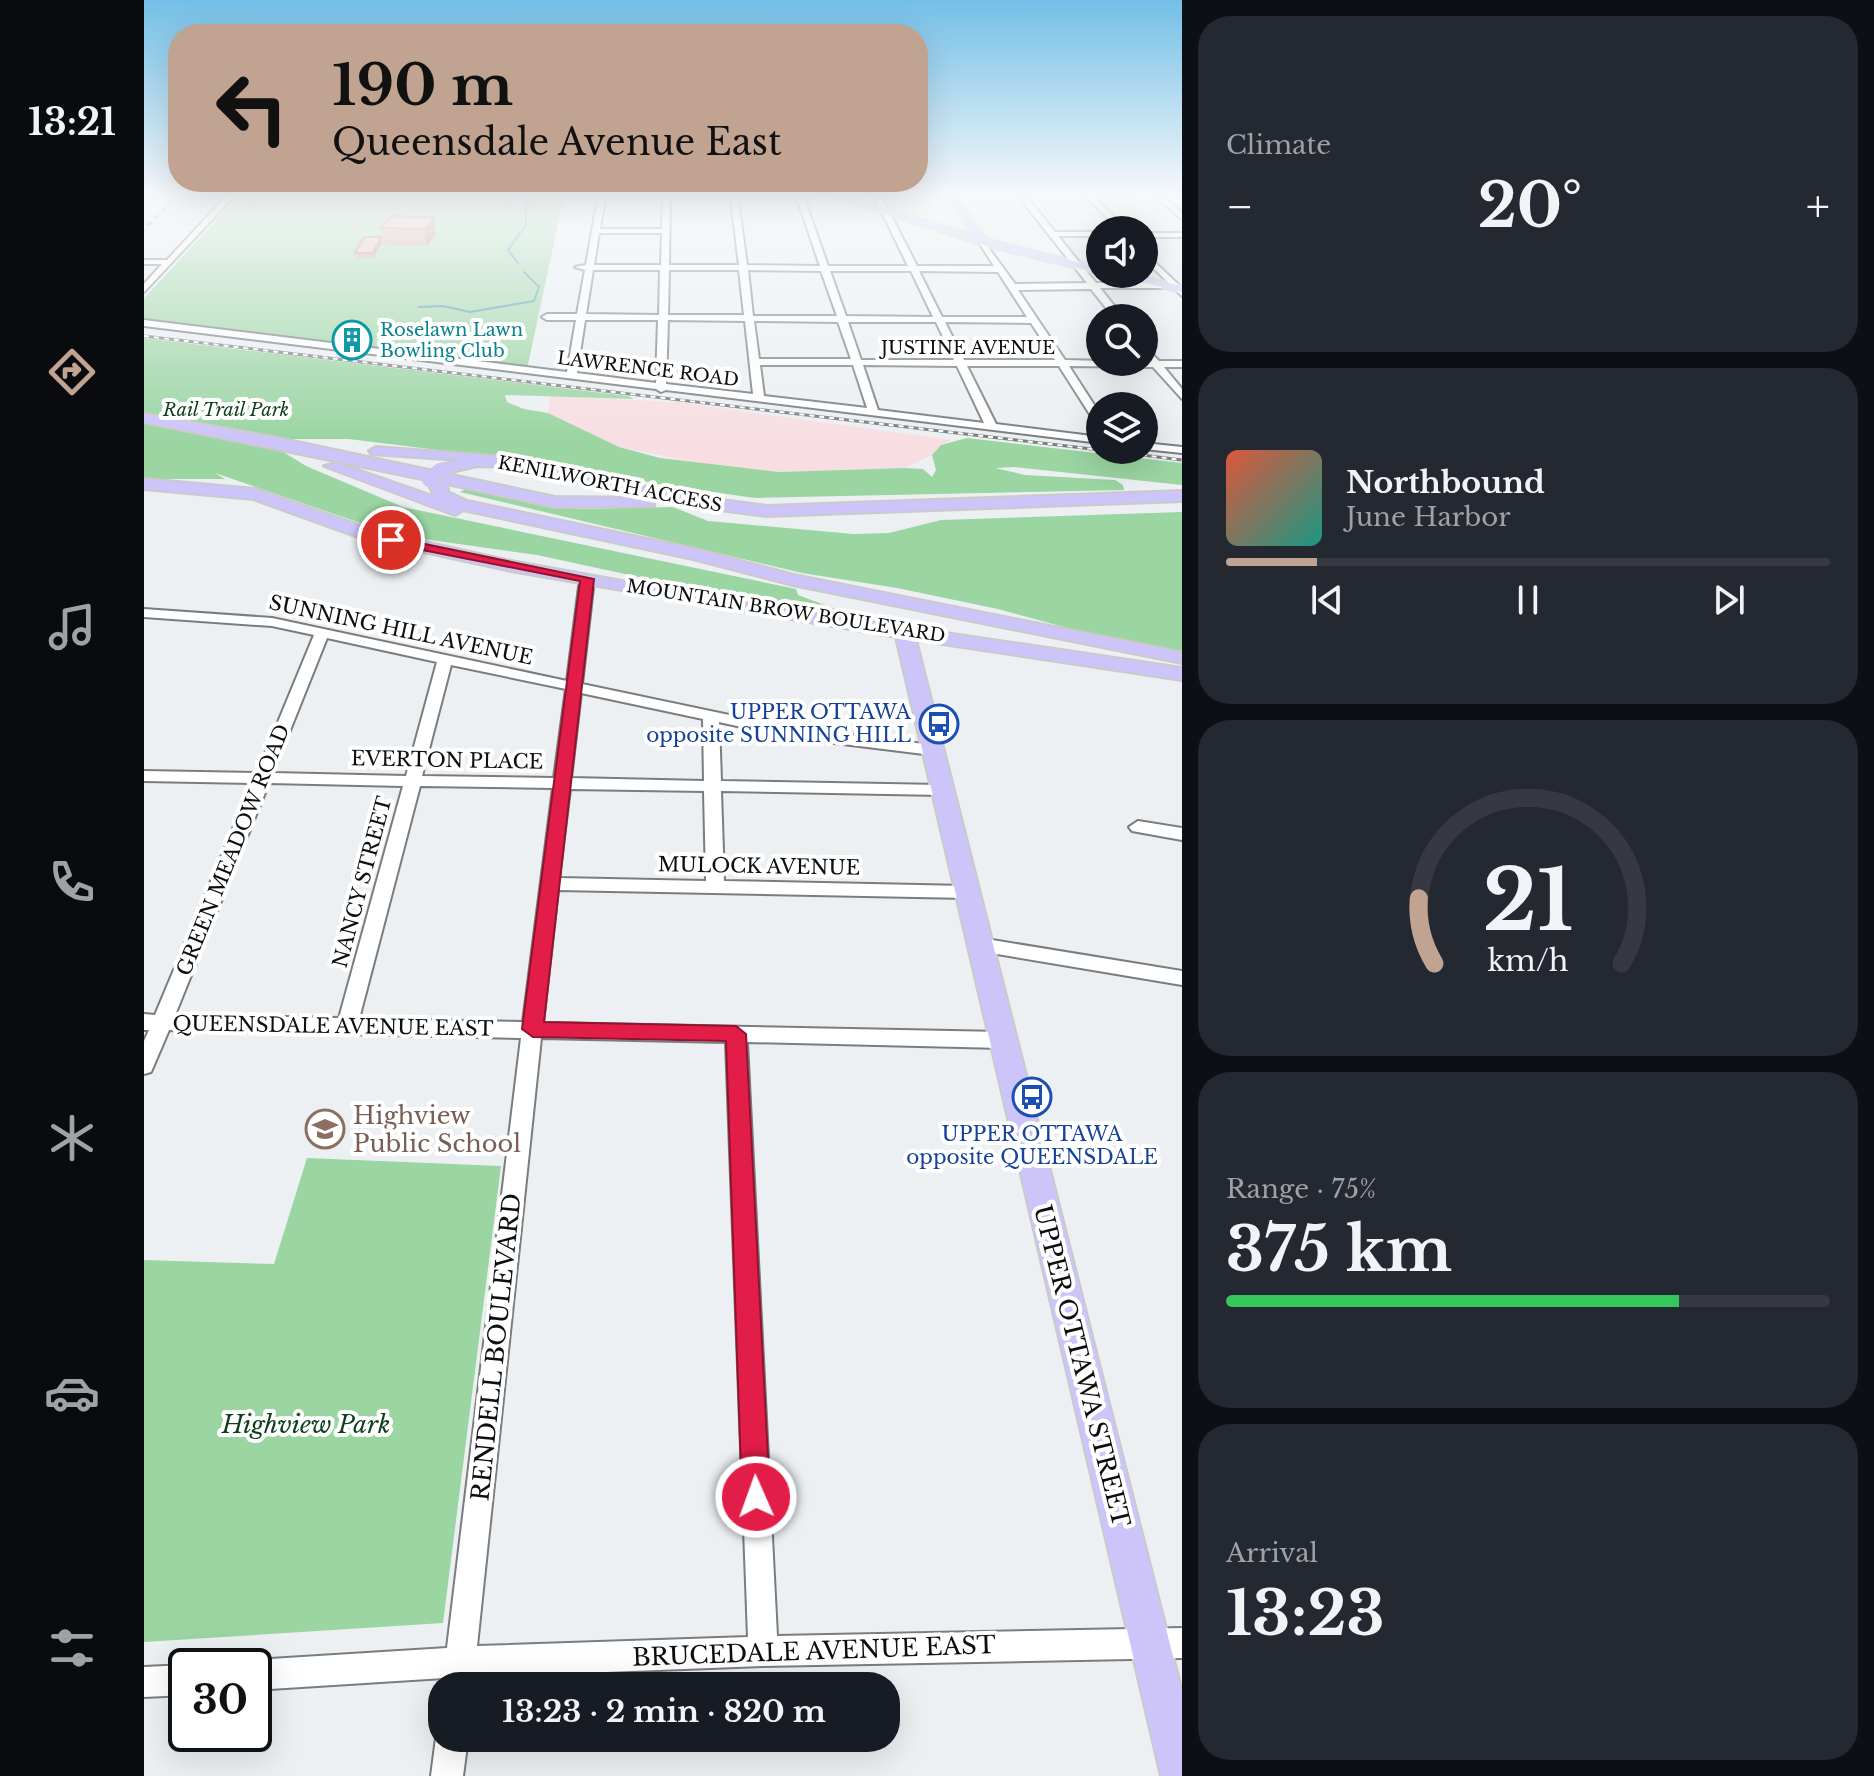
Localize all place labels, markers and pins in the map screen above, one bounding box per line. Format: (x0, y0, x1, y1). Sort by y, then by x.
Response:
building icon: Roselawn Lawn Bowling Club (331, 319, 373, 361)
place label: Roselawn Lawn Bowling Club (380, 319, 523, 362)
pin (357, 506, 425, 574)
place label: UPPER OTTAWA opposite SUNNING HILL (646, 700, 912, 747)
bus stop icon: UPPER OTTAWA opposite SUNNING HILL (918, 703, 960, 745)
bus stop icon: UPPER OTTAWA opposite QUEENSDALE (1011, 1076, 1053, 1118)
place label: Highview Public School (353, 1101, 521, 1158)
school or university icon: Highview Public School (304, 1108, 346, 1150)
place label: UPPER OTTAWA opposite QUEENSDALE (906, 1122, 1158, 1169)

